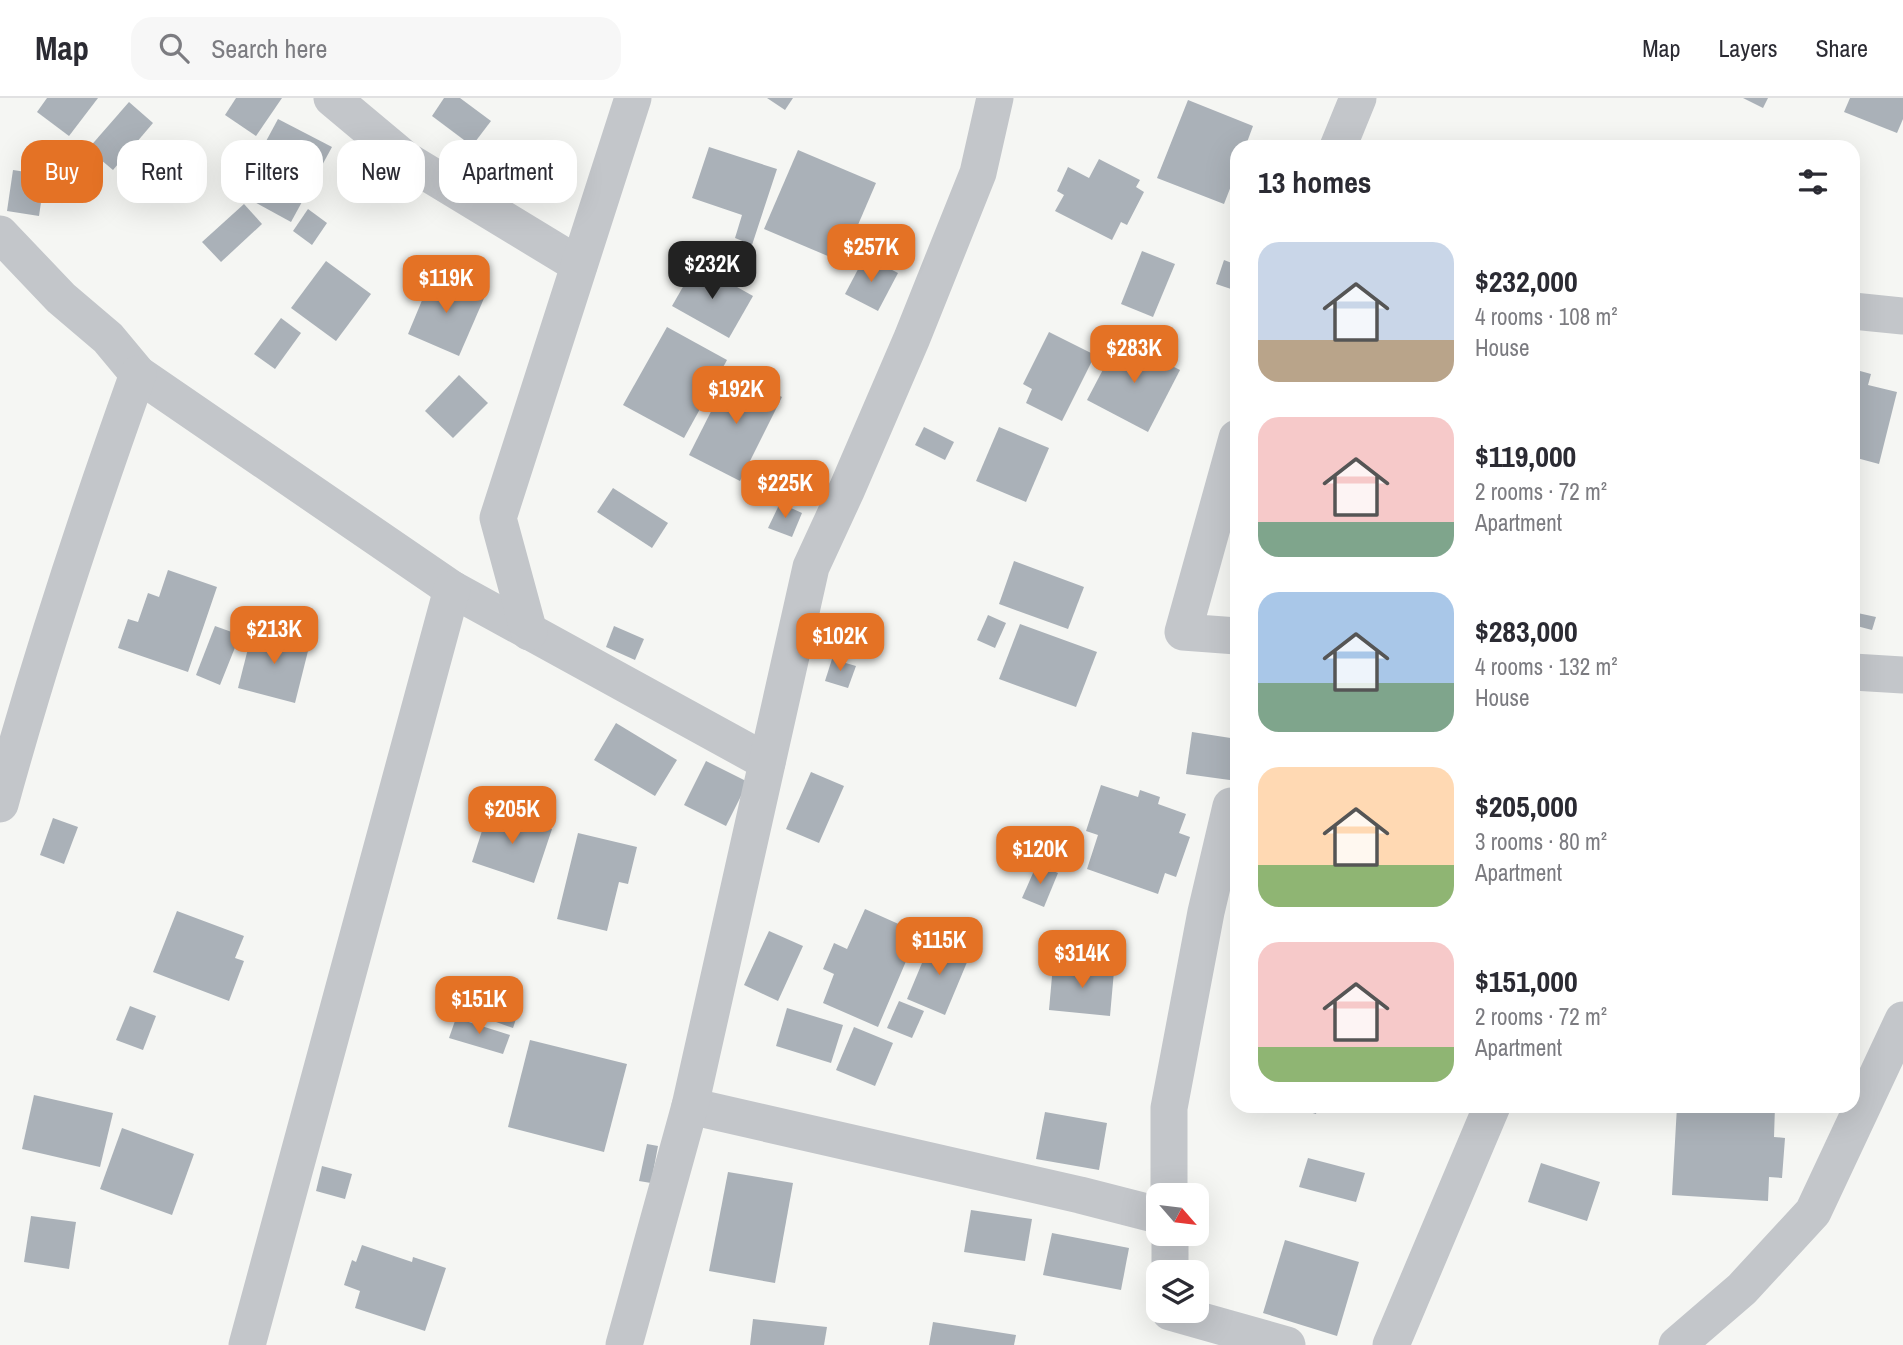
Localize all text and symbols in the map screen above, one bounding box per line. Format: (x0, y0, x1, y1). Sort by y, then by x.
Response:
search box (131, 17, 621, 80)
text: Map (35, 26, 89, 70)
icon: search (155, 29, 193, 67)
text: Search here (211, 31, 327, 66)
text: Map (1642, 32, 1680, 64)
text: Layers (1718, 32, 1777, 64)
text: Share (1815, 32, 1868, 64)
chip: Buy (21, 140, 103, 203)
chip: Rent (117, 140, 207, 203)
chip: Filters (221, 140, 323, 203)
chip: New (337, 140, 425, 203)
chip: Apartment (439, 140, 577, 203)
text: 13 homes (1258, 162, 1372, 202)
icon: filters (1794, 163, 1832, 201)
pin: $257K (822, 225, 920, 284)
text: $257K (843, 231, 899, 262)
pin: $232K (663, 242, 761, 301)
text: $232K (684, 248, 740, 279)
pin: $119K (397, 256, 495, 315)
text: $232,000 (1475, 261, 1578, 301)
text: $119K (419, 262, 473, 293)
icon: home (1314, 270, 1398, 354)
text: 4 rooms · 108 m² (1475, 301, 1618, 332)
pin: $283K (1085, 326, 1183, 385)
text: $283K (1106, 332, 1162, 363)
text: House (1475, 332, 1530, 363)
pin: $192K (687, 366, 785, 426)
text: $192K (708, 373, 764, 404)
text: $119,000 (1475, 436, 1576, 476)
icon: home (1314, 445, 1398, 529)
pin: $225K (736, 460, 834, 520)
text: $225K (757, 467, 813, 498)
text: 2 rooms · 72 m² (1475, 476, 1607, 507)
text: Apartment (1475, 507, 1562, 538)
pin: $213K (225, 606, 323, 666)
text: $283,000 (1475, 611, 1578, 651)
text: $213K (246, 613, 302, 644)
pin: $102K (791, 614, 889, 673)
text: $102K (812, 620, 868, 651)
icon: home (1314, 620, 1398, 704)
text: 4 rooms · 132 m² (1475, 651, 1618, 682)
text: House (1475, 682, 1530, 713)
pin: $205K (463, 786, 561, 846)
text: $205,000 (1475, 786, 1578, 826)
text: $205K (484, 793, 540, 824)
icon: home (1314, 795, 1398, 879)
pin: $120K (991, 826, 1089, 886)
text: 3 rooms · 80 m² (1475, 826, 1607, 857)
text: $120K (1012, 833, 1068, 864)
text: Apartment (1475, 857, 1562, 888)
pin: $115K (890, 918, 988, 977)
text: $115K (912, 924, 966, 955)
pin: $314K (1033, 930, 1131, 990)
text: $314K (1054, 937, 1110, 968)
text: $151,000 (1475, 961, 1578, 1001)
icon: home (1314, 970, 1398, 1054)
pin: $151K (430, 976, 528, 1036)
text: $151K (451, 983, 507, 1014)
text: 2 rooms · 72 m² (1475, 1001, 1607, 1032)
text: Apartment (1475, 1032, 1562, 1063)
north arrow (1146, 1183, 1209, 1246)
map controls (1146, 1183, 1209, 1323)
button: layers (1146, 1260, 1209, 1323)

